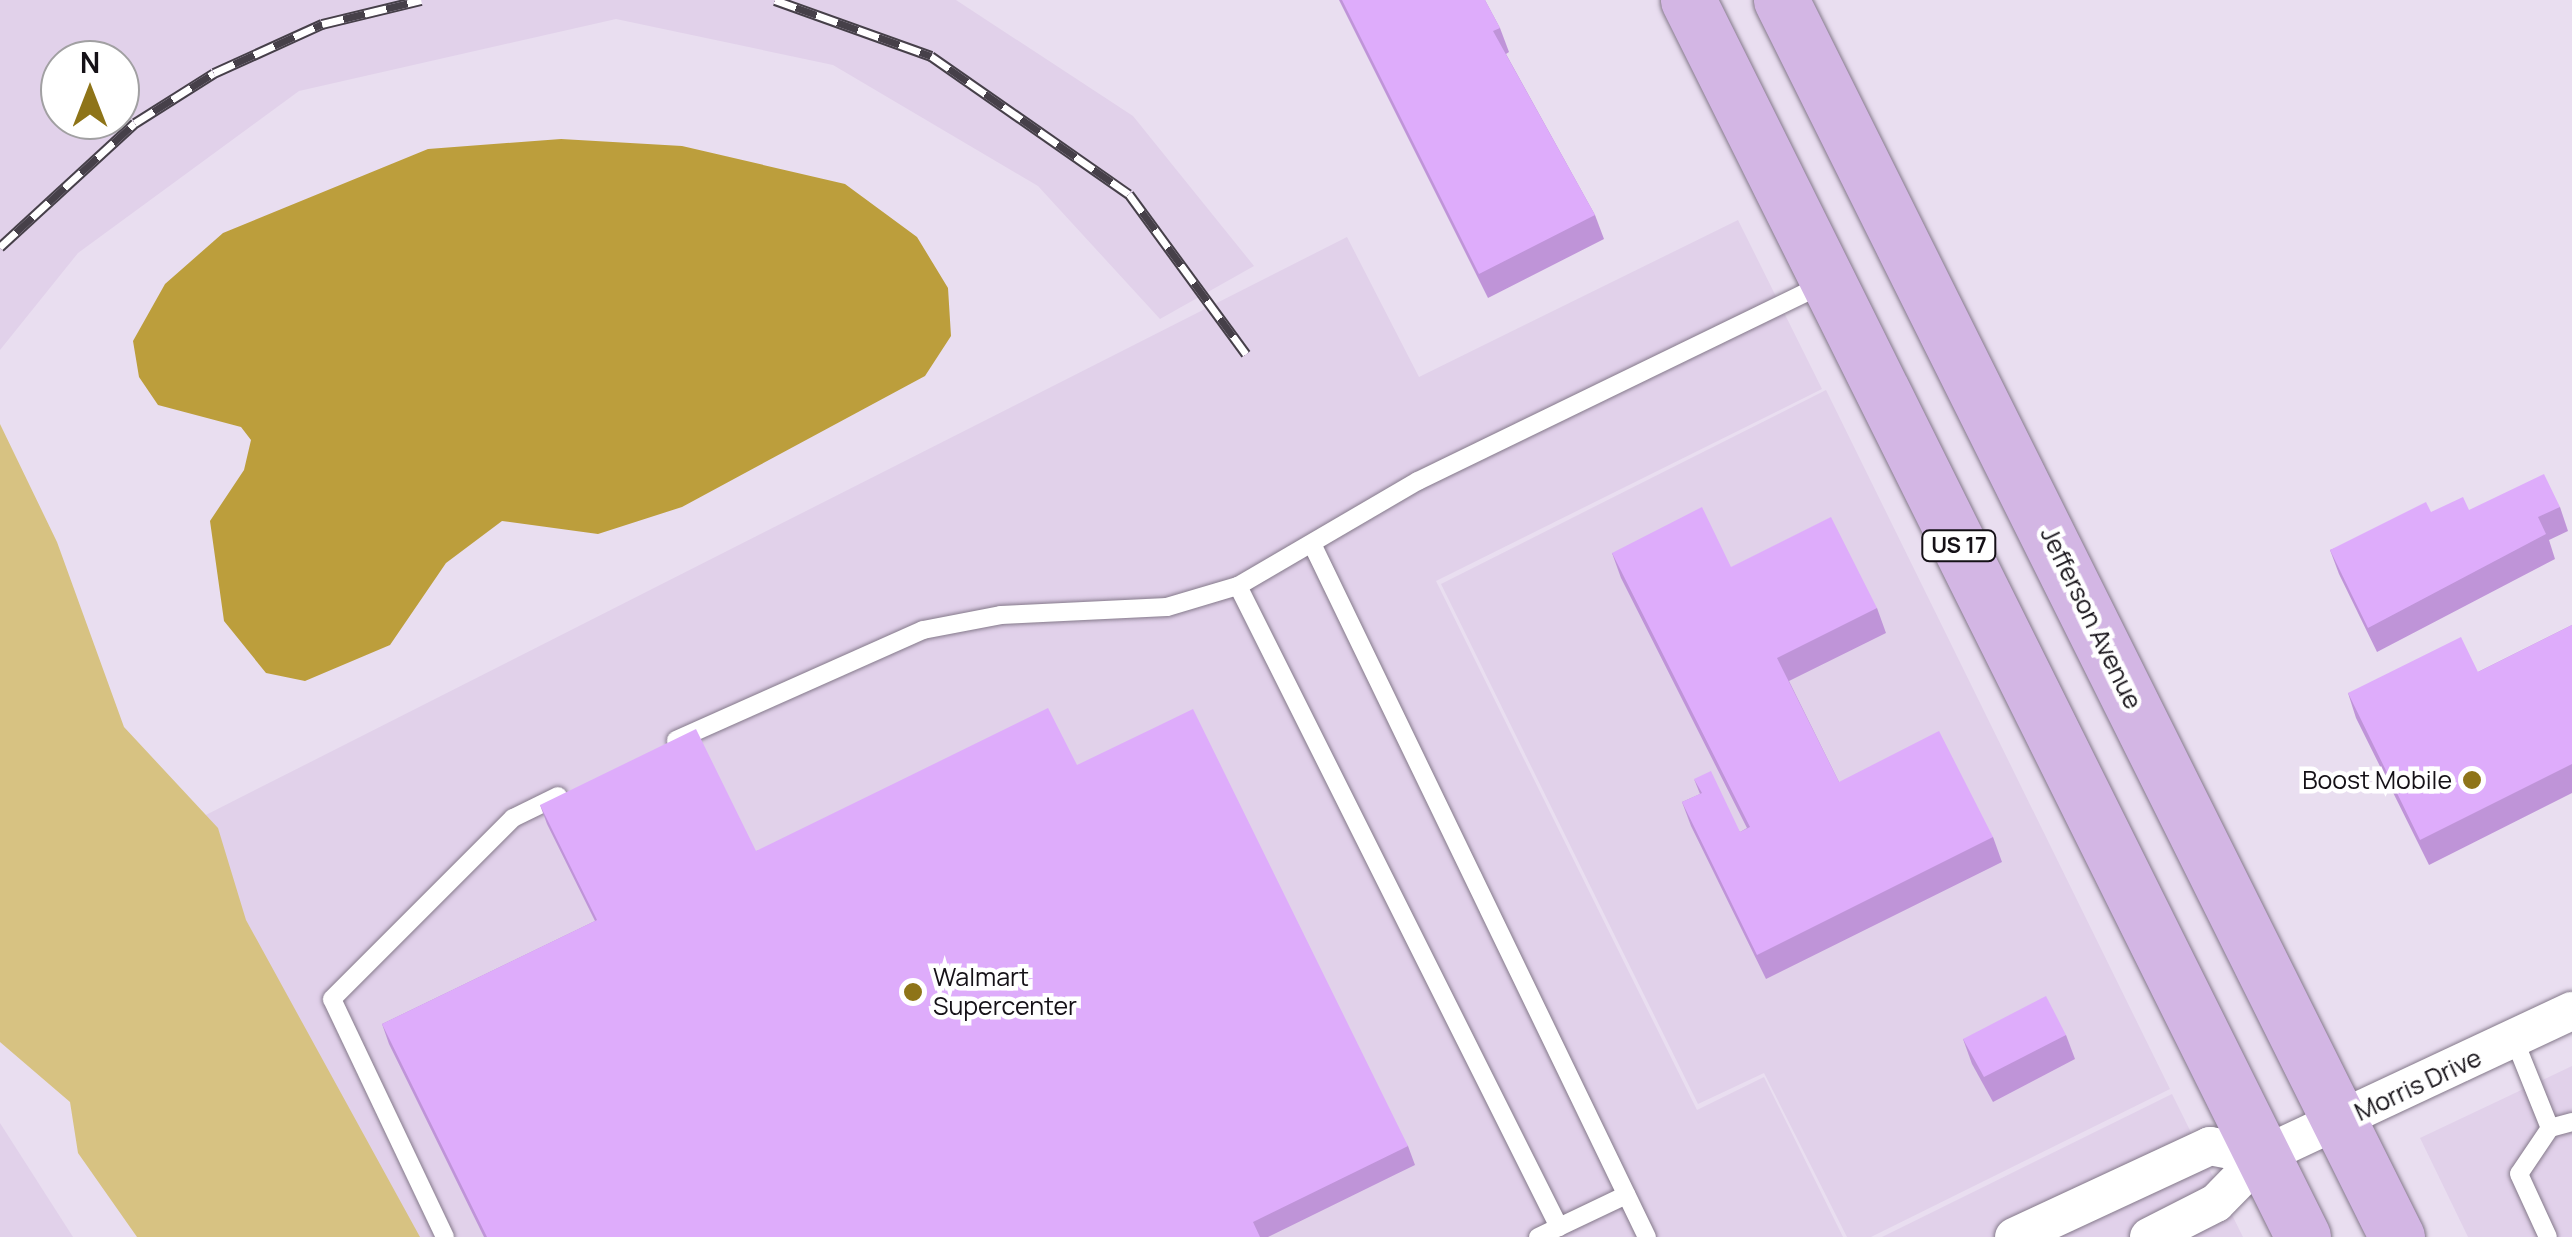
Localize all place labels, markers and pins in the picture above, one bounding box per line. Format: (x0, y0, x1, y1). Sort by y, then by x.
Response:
place label: Boost Mobile (2302, 765, 2452, 795)
marker: Boost Mobile (2461, 769, 2483, 791)
place label: Walmart Supercenter (933, 963, 1077, 1022)
marker: Walmart Supercenter (902, 981, 924, 1003)

